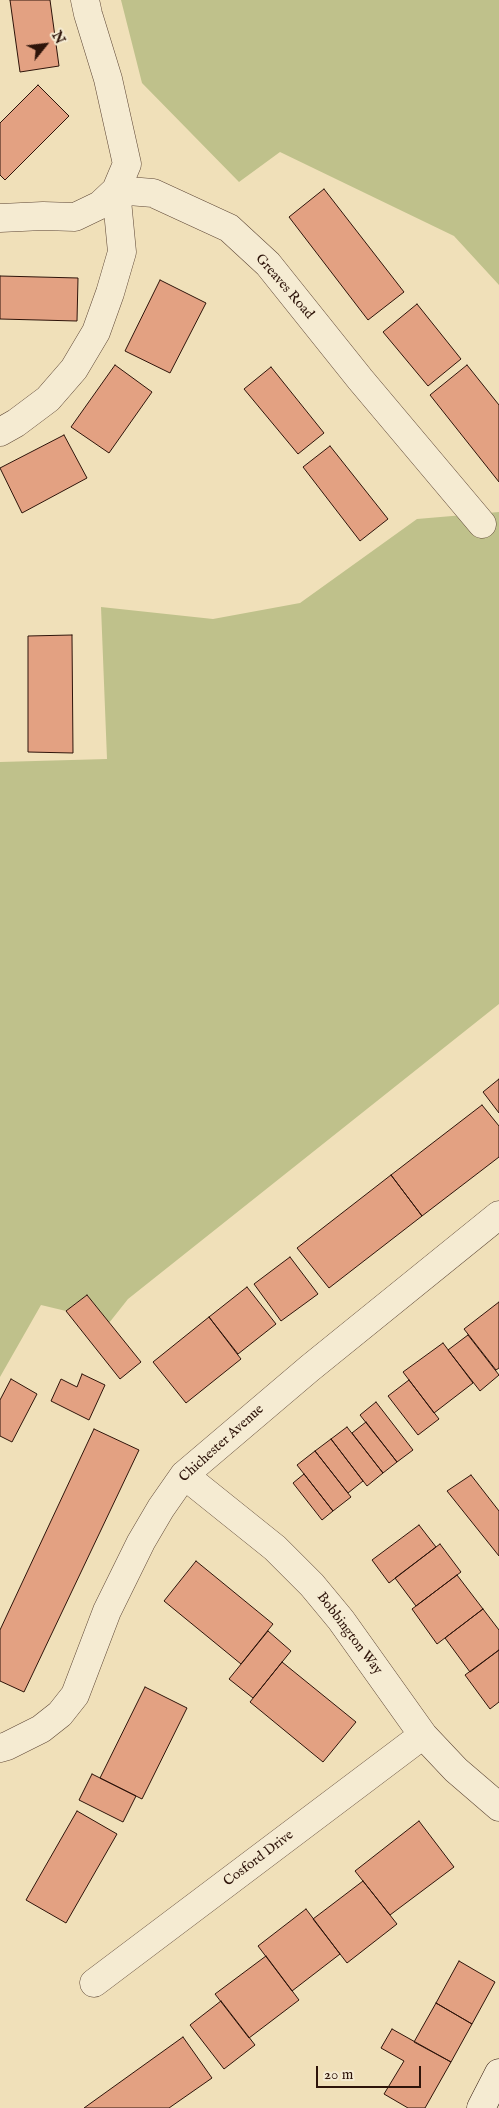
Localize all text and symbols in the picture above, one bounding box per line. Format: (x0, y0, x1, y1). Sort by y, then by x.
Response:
north arrow (20, 20, 70, 70)
text: N (47, 28, 69, 47)
street label: Greaves Road (251, 251, 317, 323)
street label: Chichester Avenue (176, 1402, 268, 1486)
street label: Bobbington Way (313, 1590, 385, 1678)
street label: Cosford Drive (221, 1827, 297, 1891)
scale bar (319, 2056, 424, 2088)
text: 20 m (324, 2065, 353, 2084)

